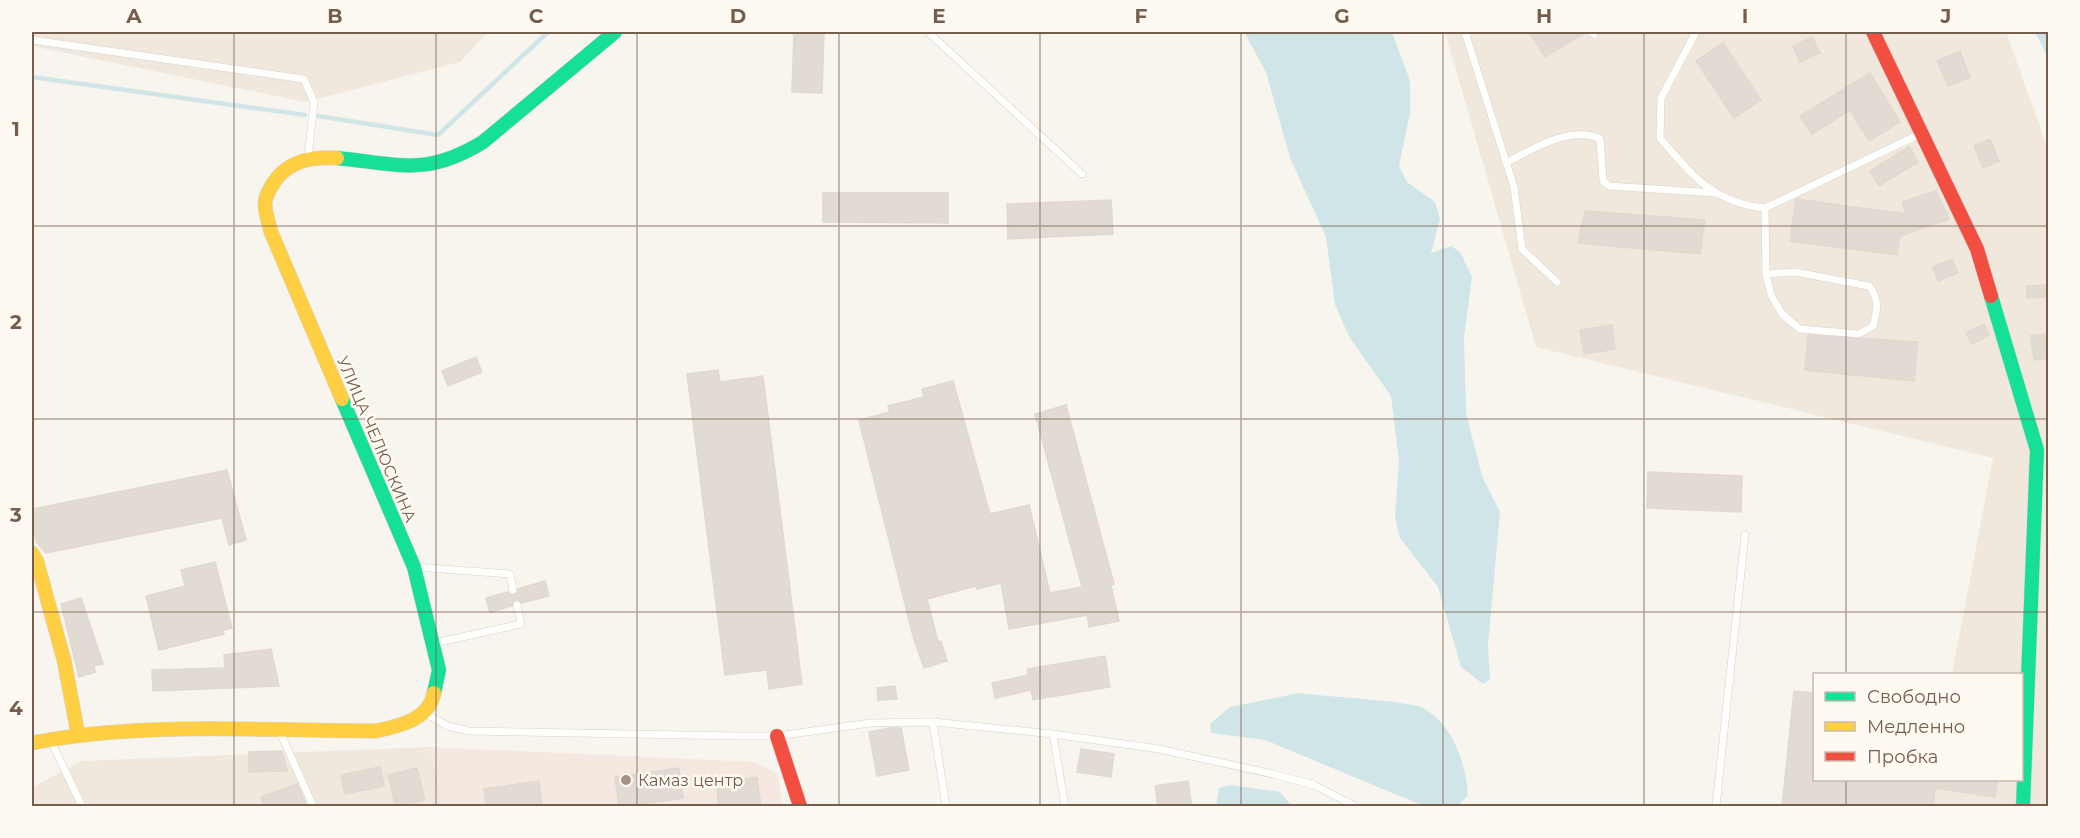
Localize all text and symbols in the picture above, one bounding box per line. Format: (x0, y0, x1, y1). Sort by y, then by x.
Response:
text: A (125, 4, 142, 28)
text: B (327, 4, 343, 28)
text: C (529, 4, 544, 28)
text: D (730, 4, 746, 28)
text: E (932, 4, 946, 28)
text: F (1135, 4, 1148, 28)
text: G (1334, 4, 1350, 28)
text: H (1536, 4, 1552, 28)
text: I (1742, 4, 1748, 28)
text: J (1940, 4, 1951, 28)
text: 1 (12, 117, 20, 141)
text: 2 (10, 310, 22, 334)
street label: УЛИЦА ЧЕЛЮСКИНА (333, 353, 420, 525)
text: 3 (9, 503, 22, 527)
legend (1813, 673, 2023, 781)
text: Свободно (1867, 686, 1961, 708)
text: 4 (9, 696, 23, 720)
text: Медленно (1867, 716, 1965, 738)
text: Пробка (1867, 746, 1938, 768)
place label: Камаз центр (638, 771, 743, 790)
marker: Камаз центр (619, 773, 633, 787)

